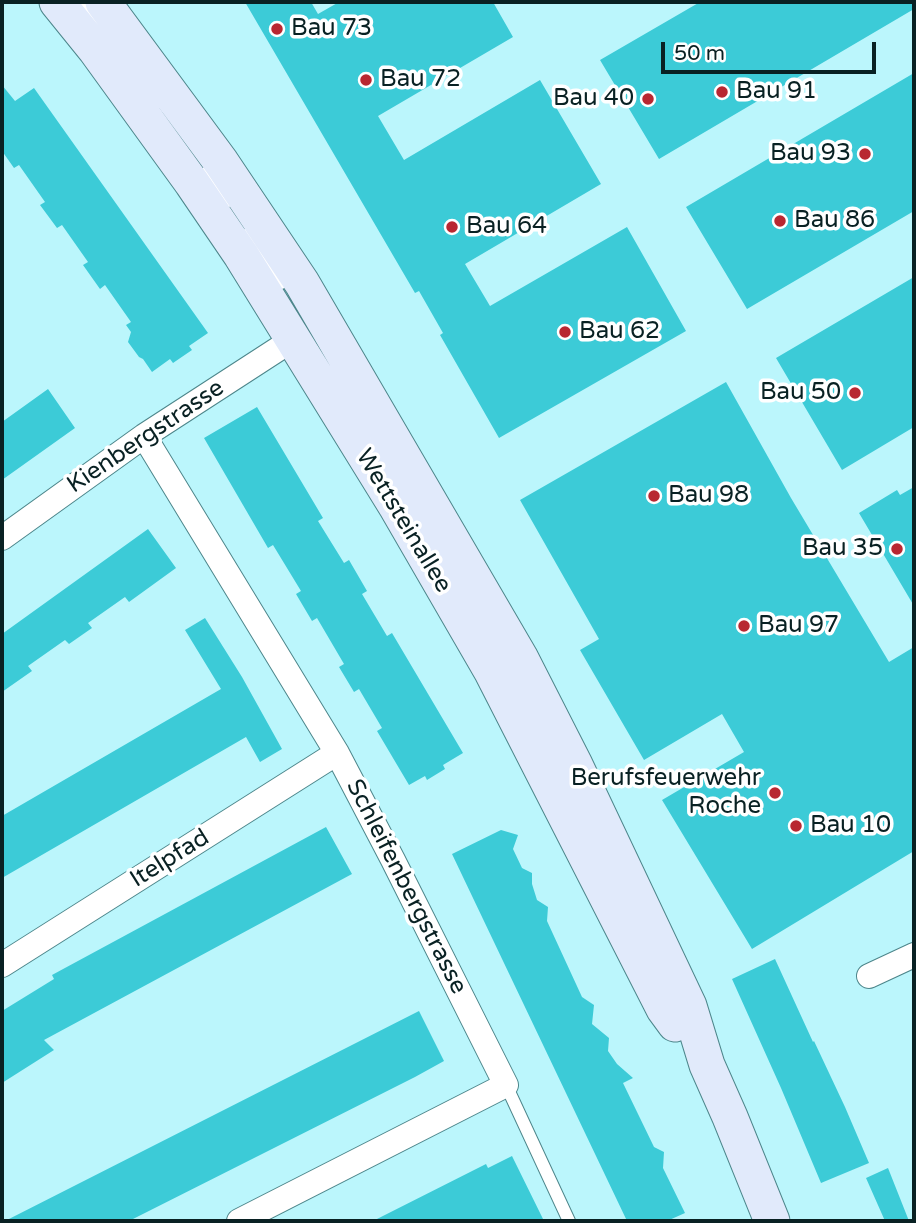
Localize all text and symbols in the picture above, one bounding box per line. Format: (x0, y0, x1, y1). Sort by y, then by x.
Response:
place label: Bau 73 (291, 15, 372, 43)
marker: Bau 73 (269, 21, 285, 37)
scale bar (664, 28, 879, 72)
text: 50 m (674, 41, 725, 66)
place label: Bau 72 (380, 66, 461, 94)
marker: Bau 72 (358, 72, 374, 88)
place label: Bau 91 (736, 78, 817, 106)
marker: Bau 91 (714, 84, 730, 100)
place label: Bau 40 (553, 85, 634, 113)
marker: Bau 40 (640, 91, 656, 107)
place label: Bau 93 (770, 140, 851, 168)
marker: Bau 93 (857, 146, 873, 162)
place label: Bau 86 (794, 207, 875, 235)
place label: Bau 64 (466, 213, 547, 241)
marker: Bau 86 (772, 213, 788, 229)
marker: Bau 64 (444, 219, 460, 235)
place label: Bau 62 (579, 318, 660, 346)
marker: Bau 62 (557, 324, 573, 340)
street label: Kienbergstrasse (62, 374, 230, 500)
place label: Bau 50 (760, 379, 841, 407)
marker: Bau 50 (847, 385, 863, 401)
street label: Wettsteinallee (349, 444, 457, 598)
place label: Bau 98 (668, 482, 749, 510)
marker: Bau 98 (646, 488, 662, 504)
place label: Bau 35 (802, 535, 883, 563)
marker: Bau 35 (889, 541, 905, 557)
place label: Bau 97 (758, 612, 839, 640)
marker: Bau 97 (736, 618, 752, 634)
place label: Berufsfeuerwehr Roche (571, 765, 761, 821)
street label: Schleifenbergstrasse (339, 775, 473, 999)
marker: Berufsfeuerwehr Roche (767, 785, 783, 801)
place label: Bau 10 (810, 812, 891, 840)
marker: Bau 10 (788, 818, 804, 834)
street label: Itelpfad (125, 824, 215, 894)

